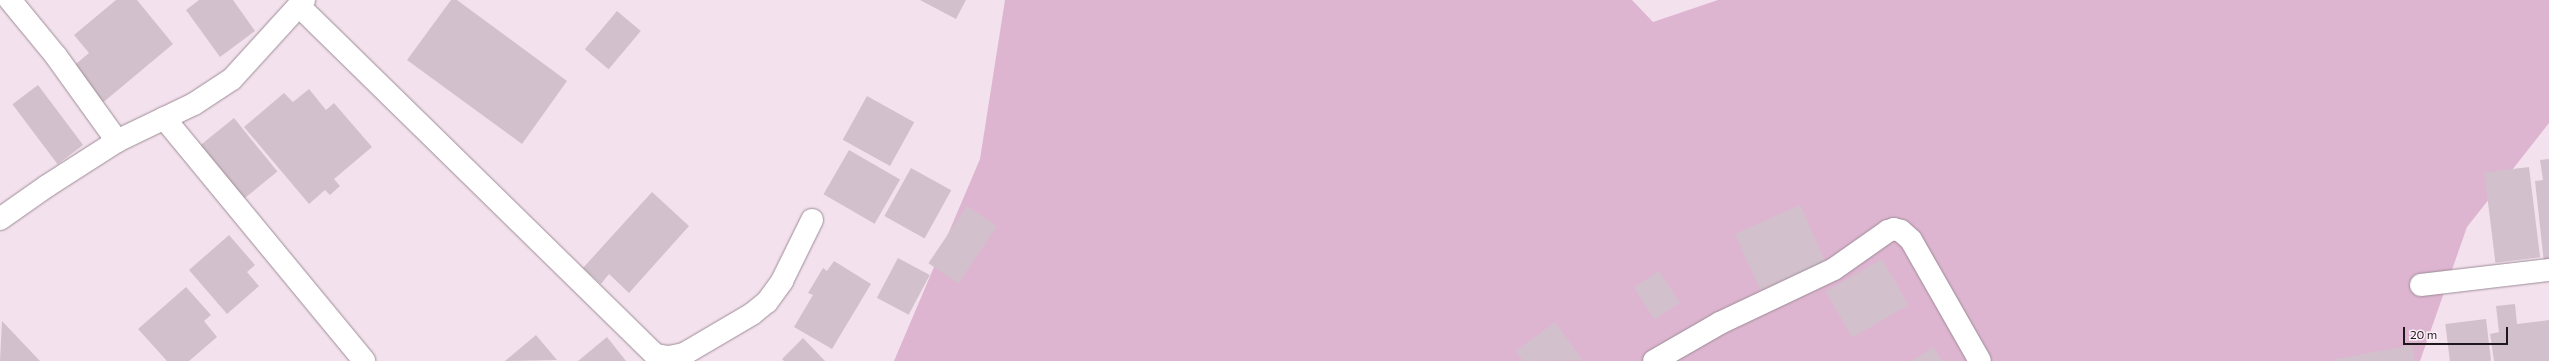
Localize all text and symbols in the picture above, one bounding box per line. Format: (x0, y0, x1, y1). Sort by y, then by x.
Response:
scale bar (2405, 319, 2510, 345)
text: 20 m (2410, 327, 2437, 341)

